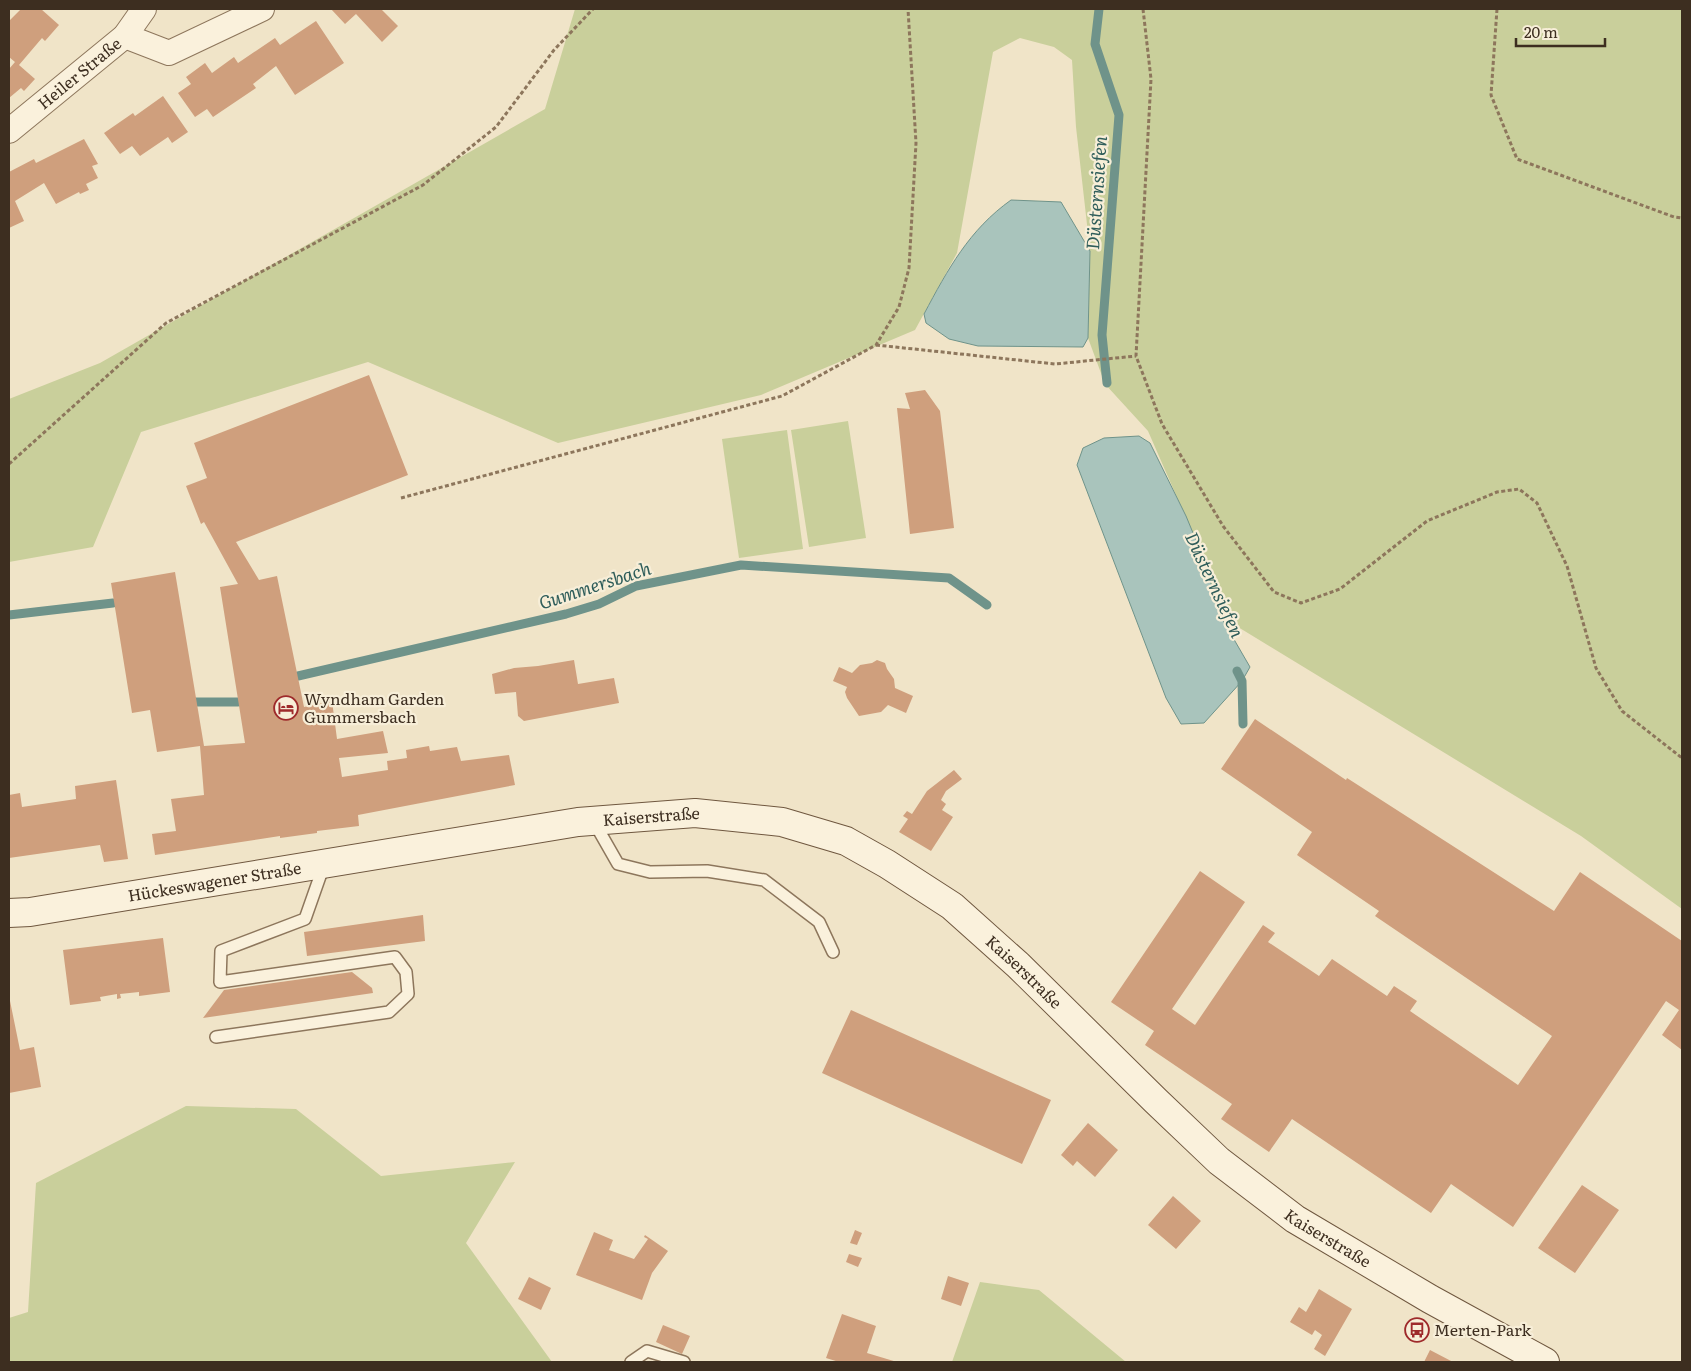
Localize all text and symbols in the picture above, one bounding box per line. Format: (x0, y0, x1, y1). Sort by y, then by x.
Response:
scale bar (1516, 15, 1605, 47)
text: 20 m (1524, 20, 1558, 43)
street label: Heiler Straße (32, 31, 126, 114)
water label: Düsternsiefen (1078, 135, 1113, 251)
water label: Düsternsiefen (1179, 527, 1252, 642)
water label: Gummersbach (535, 554, 654, 615)
place label: Wyndham Garden Gummersbach (304, 686, 445, 728)
hotel icon: Wyndham Garden Gummersbach (273, 695, 299, 721)
street label: Kaiserstraße (602, 800, 701, 831)
street label: Hückeswagener Straße (126, 855, 303, 907)
street label: Kaiserstraße (981, 929, 1068, 1013)
street label: Kaiserstraße (1280, 1202, 1376, 1273)
bus stop icon: Merten-Park (1404, 1317, 1430, 1343)
place label: Merten-Park (1434, 1317, 1532, 1341)

